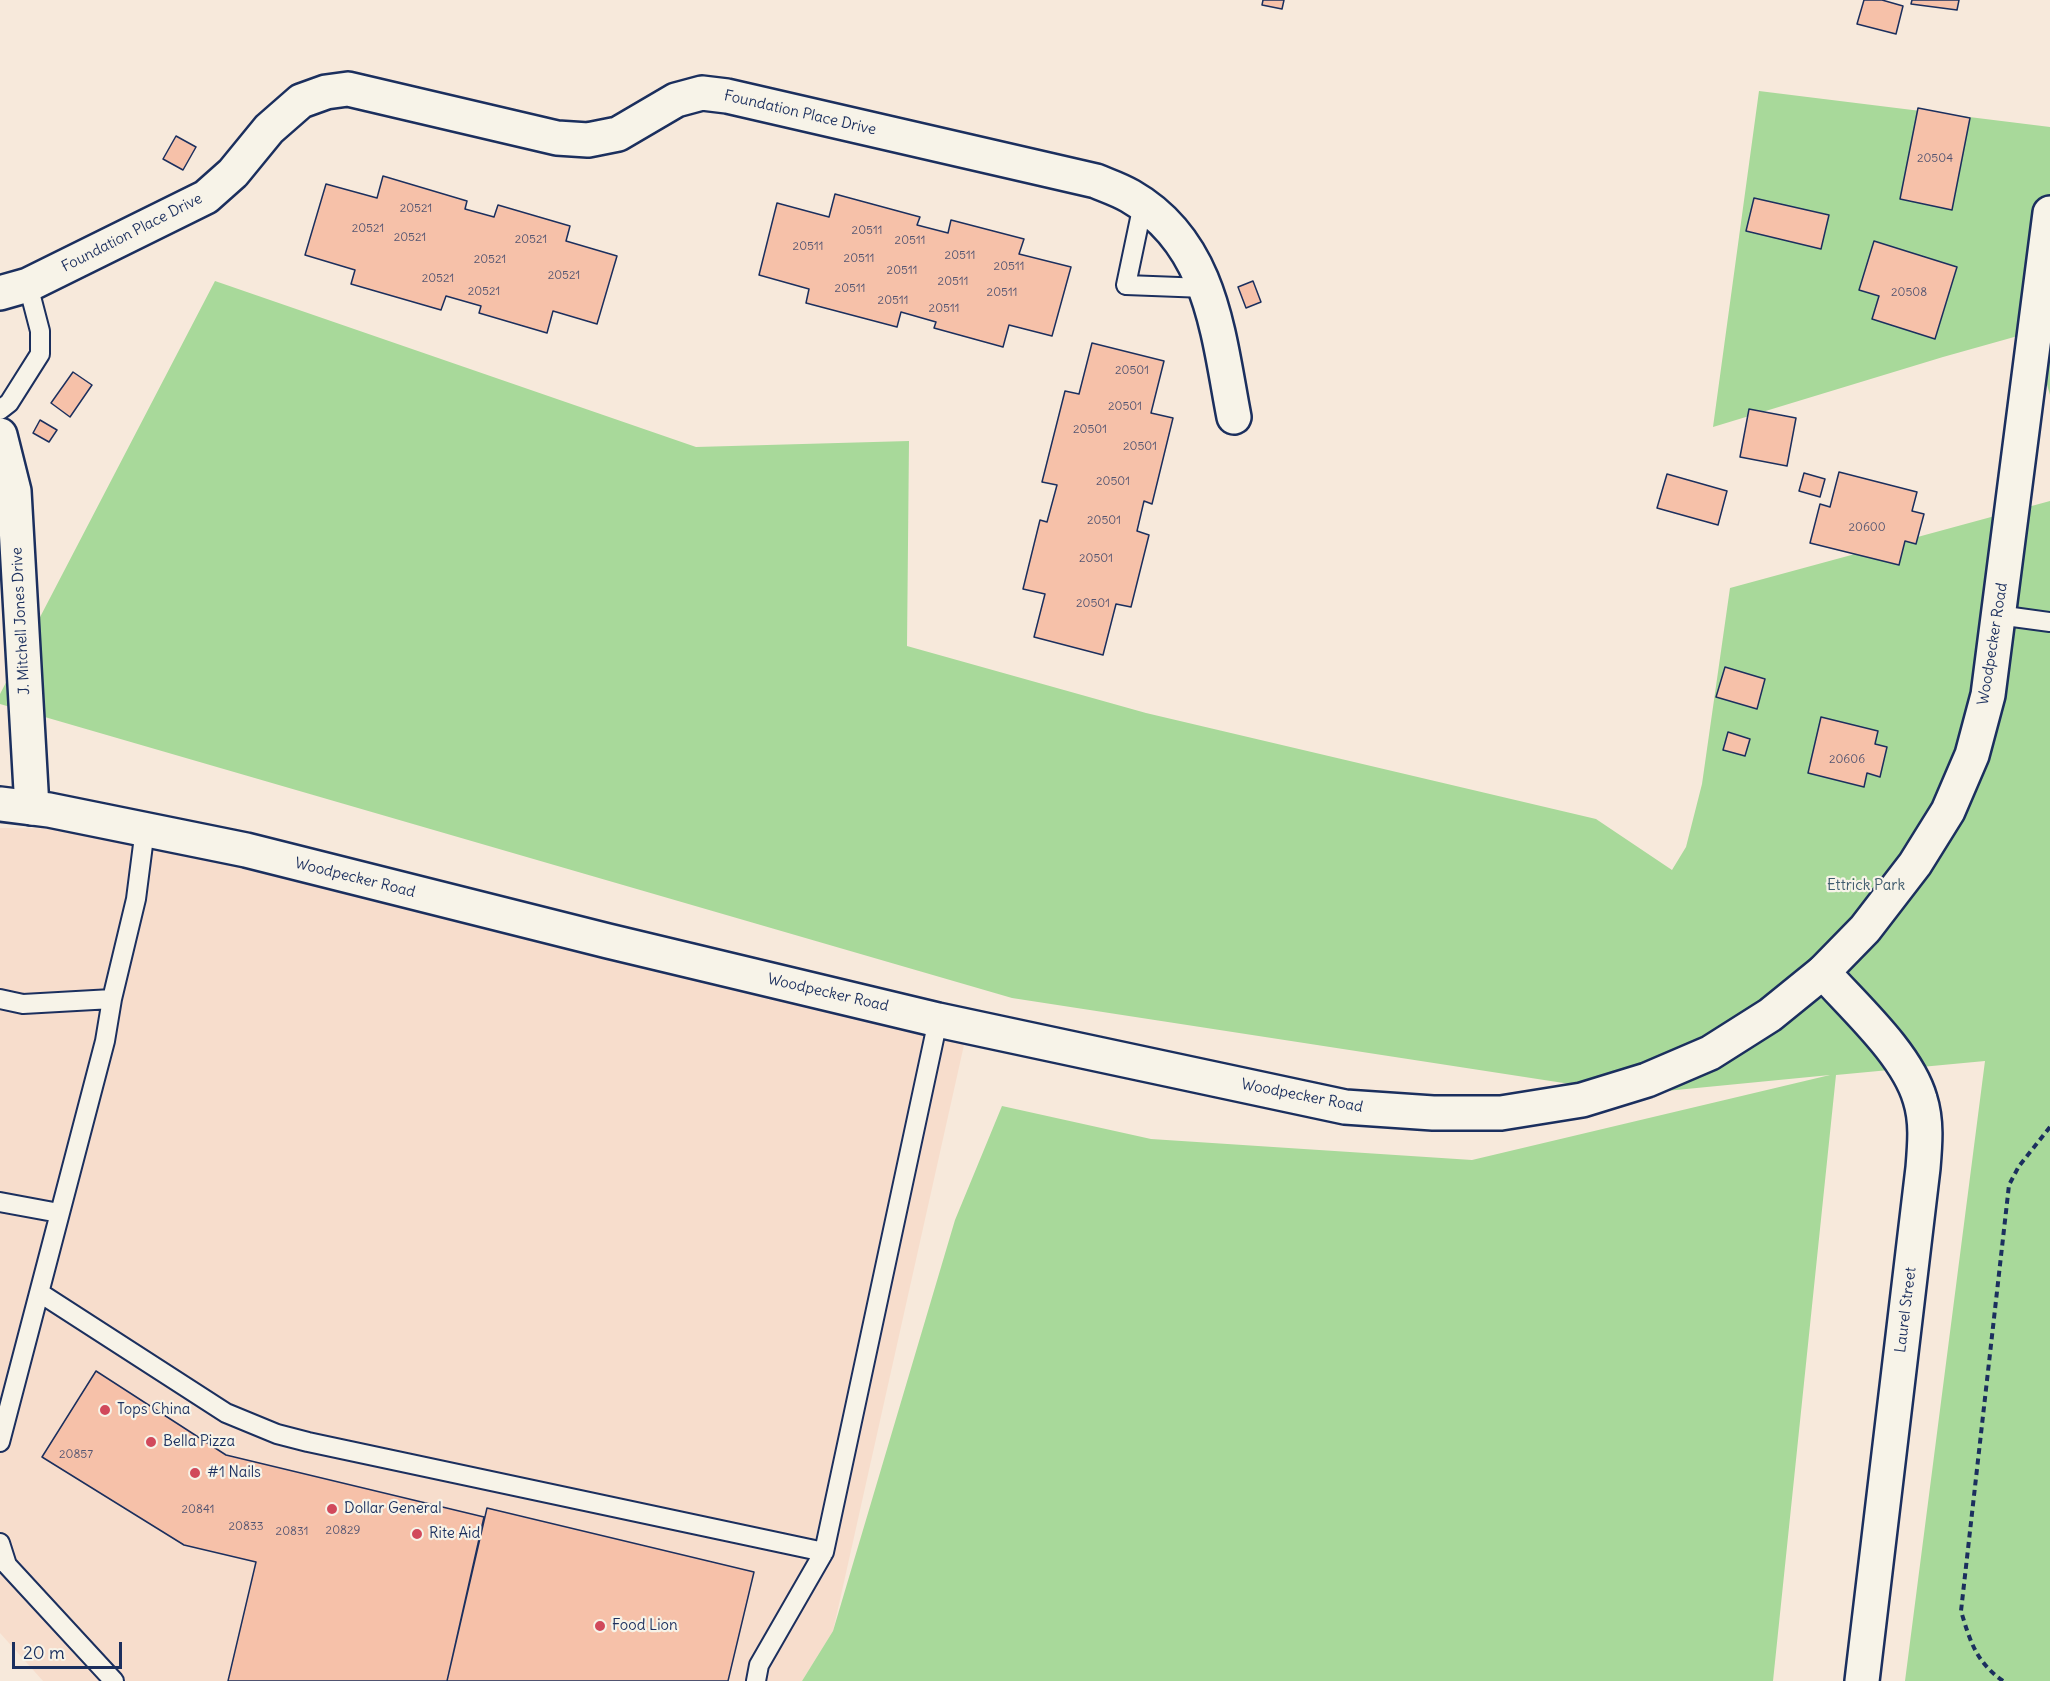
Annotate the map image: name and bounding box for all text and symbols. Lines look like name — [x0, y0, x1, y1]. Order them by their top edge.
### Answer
street label: Foundation Place Drive — [722, 87, 878, 139]
house number: 20504 — [1917, 152, 1953, 166]
street label: Foundation Place Drive — [59, 190, 205, 276]
house number: 20521 — [400, 202, 432, 216]
house number: 20521 — [352, 222, 384, 236]
house number: 20511 — [852, 224, 882, 238]
house number: 20521 — [394, 231, 426, 245]
house number: 20521 — [515, 233, 547, 247]
house number: 20511 — [895, 234, 925, 248]
house number: 20511 — [793, 240, 823, 254]
house number: 20511 — [945, 249, 975, 263]
house number: 20511 — [844, 252, 874, 266]
house number: 20521 — [474, 253, 506, 267]
house number: 20511 — [994, 260, 1024, 274]
house number: 20511 — [887, 264, 917, 278]
house number: 20521 — [548, 269, 580, 283]
house number: 20521 — [422, 272, 454, 286]
house number: 20511 — [938, 275, 968, 289]
house number: 20511 — [835, 282, 865, 296]
house number: 20521 — [468, 285, 500, 299]
house number: 20511 — [987, 286, 1017, 300]
house number: 20508 — [1891, 286, 1927, 300]
house number: 20511 — [878, 294, 908, 308]
house number: 20511 — [929, 302, 959, 316]
house number: 20501 — [1115, 364, 1149, 378]
house number: 20501 — [1108, 400, 1142, 414]
house number: 20501 — [1073, 423, 1107, 437]
house number: 20501 — [1123, 440, 1157, 454]
house number: 20501 — [1096, 475, 1130, 489]
house number: 20501 — [1087, 514, 1121, 528]
house number: 20600 — [1848, 521, 1886, 535]
street label: J. Mitchell Jones Drive — [8, 547, 34, 695]
house number: 20501 — [1079, 552, 1113, 566]
street label: Woodpecker Road — [1974, 582, 2012, 706]
house number: 20501 — [1076, 597, 1110, 611]
house number: 20606 — [1829, 753, 1865, 767]
street label: Woodpecker Road — [293, 854, 417, 902]
park label: Ettrick Park — [1827, 877, 1905, 895]
street label: Woodpecker Road — [766, 970, 890, 1016]
street label: Woodpecker Road — [1240, 1075, 1364, 1117]
street label: Laurel Street — [1892, 1266, 1920, 1354]
place label: Tops China — [117, 1401, 190, 1419]
marker: Tops China — [98, 1403, 112, 1417]
place label: Bella Pizza — [163, 1433, 235, 1451]
marker: Bella Pizza — [144, 1435, 158, 1449]
house number: 20857 — [59, 1448, 93, 1462]
place label: #1 Nails — [207, 1464, 261, 1482]
marker: #1 Nails — [188, 1466, 202, 1480]
place label: Dollar General — [344, 1500, 442, 1518]
marker: Dollar General — [325, 1502, 339, 1516]
house number: 20841 — [182, 1503, 214, 1517]
house number: 20833 — [228, 1520, 264, 1534]
house number: 20829 — [326, 1524, 360, 1538]
house number: 20831 — [276, 1525, 308, 1539]
place label: Rite Aid — [429, 1525, 480, 1543]
marker: Rite Aid — [410, 1527, 424, 1541]
place label: Food Lion — [612, 1617, 678, 1635]
marker: Food Lion — [593, 1619, 607, 1633]
scale bar — [15, 1630, 124, 1668]
text: 20 m — [23, 1641, 65, 1664]

